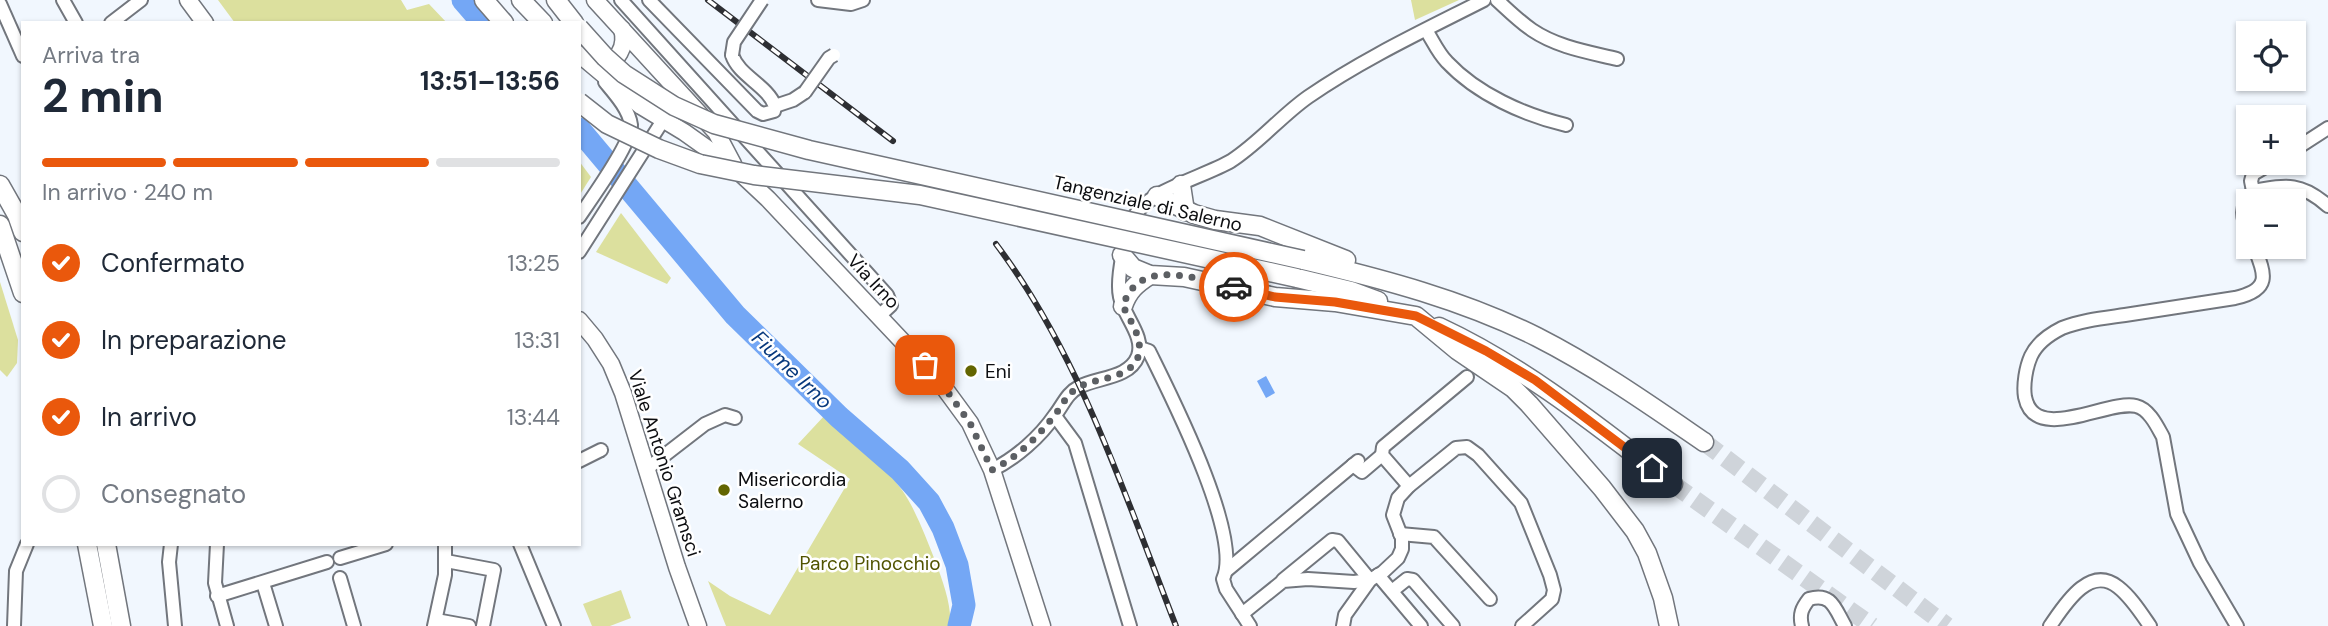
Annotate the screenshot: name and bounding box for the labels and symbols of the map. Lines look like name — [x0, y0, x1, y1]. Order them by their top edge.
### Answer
street label: Tangenziale di Salerno — [1051, 170, 1245, 237]
street label: Via Irno — [842, 249, 905, 314]
courier — [1199, 252, 1269, 322]
water label: Fiume Irno — [746, 325, 838, 415]
pin — [895, 335, 955, 395]
place label: Eni — [985, 359, 1011, 384]
marker: Eni — [963, 363, 979, 379]
street label: Viale Antonio Gramsci — [622, 367, 707, 560]
pin — [1622, 438, 1682, 498]
place label: Misericordia Salerno — [738, 467, 846, 514]
marker: Misericordia Salerno — [716, 482, 732, 498]
park label: Parco Pinocchio — [799, 551, 941, 576]

